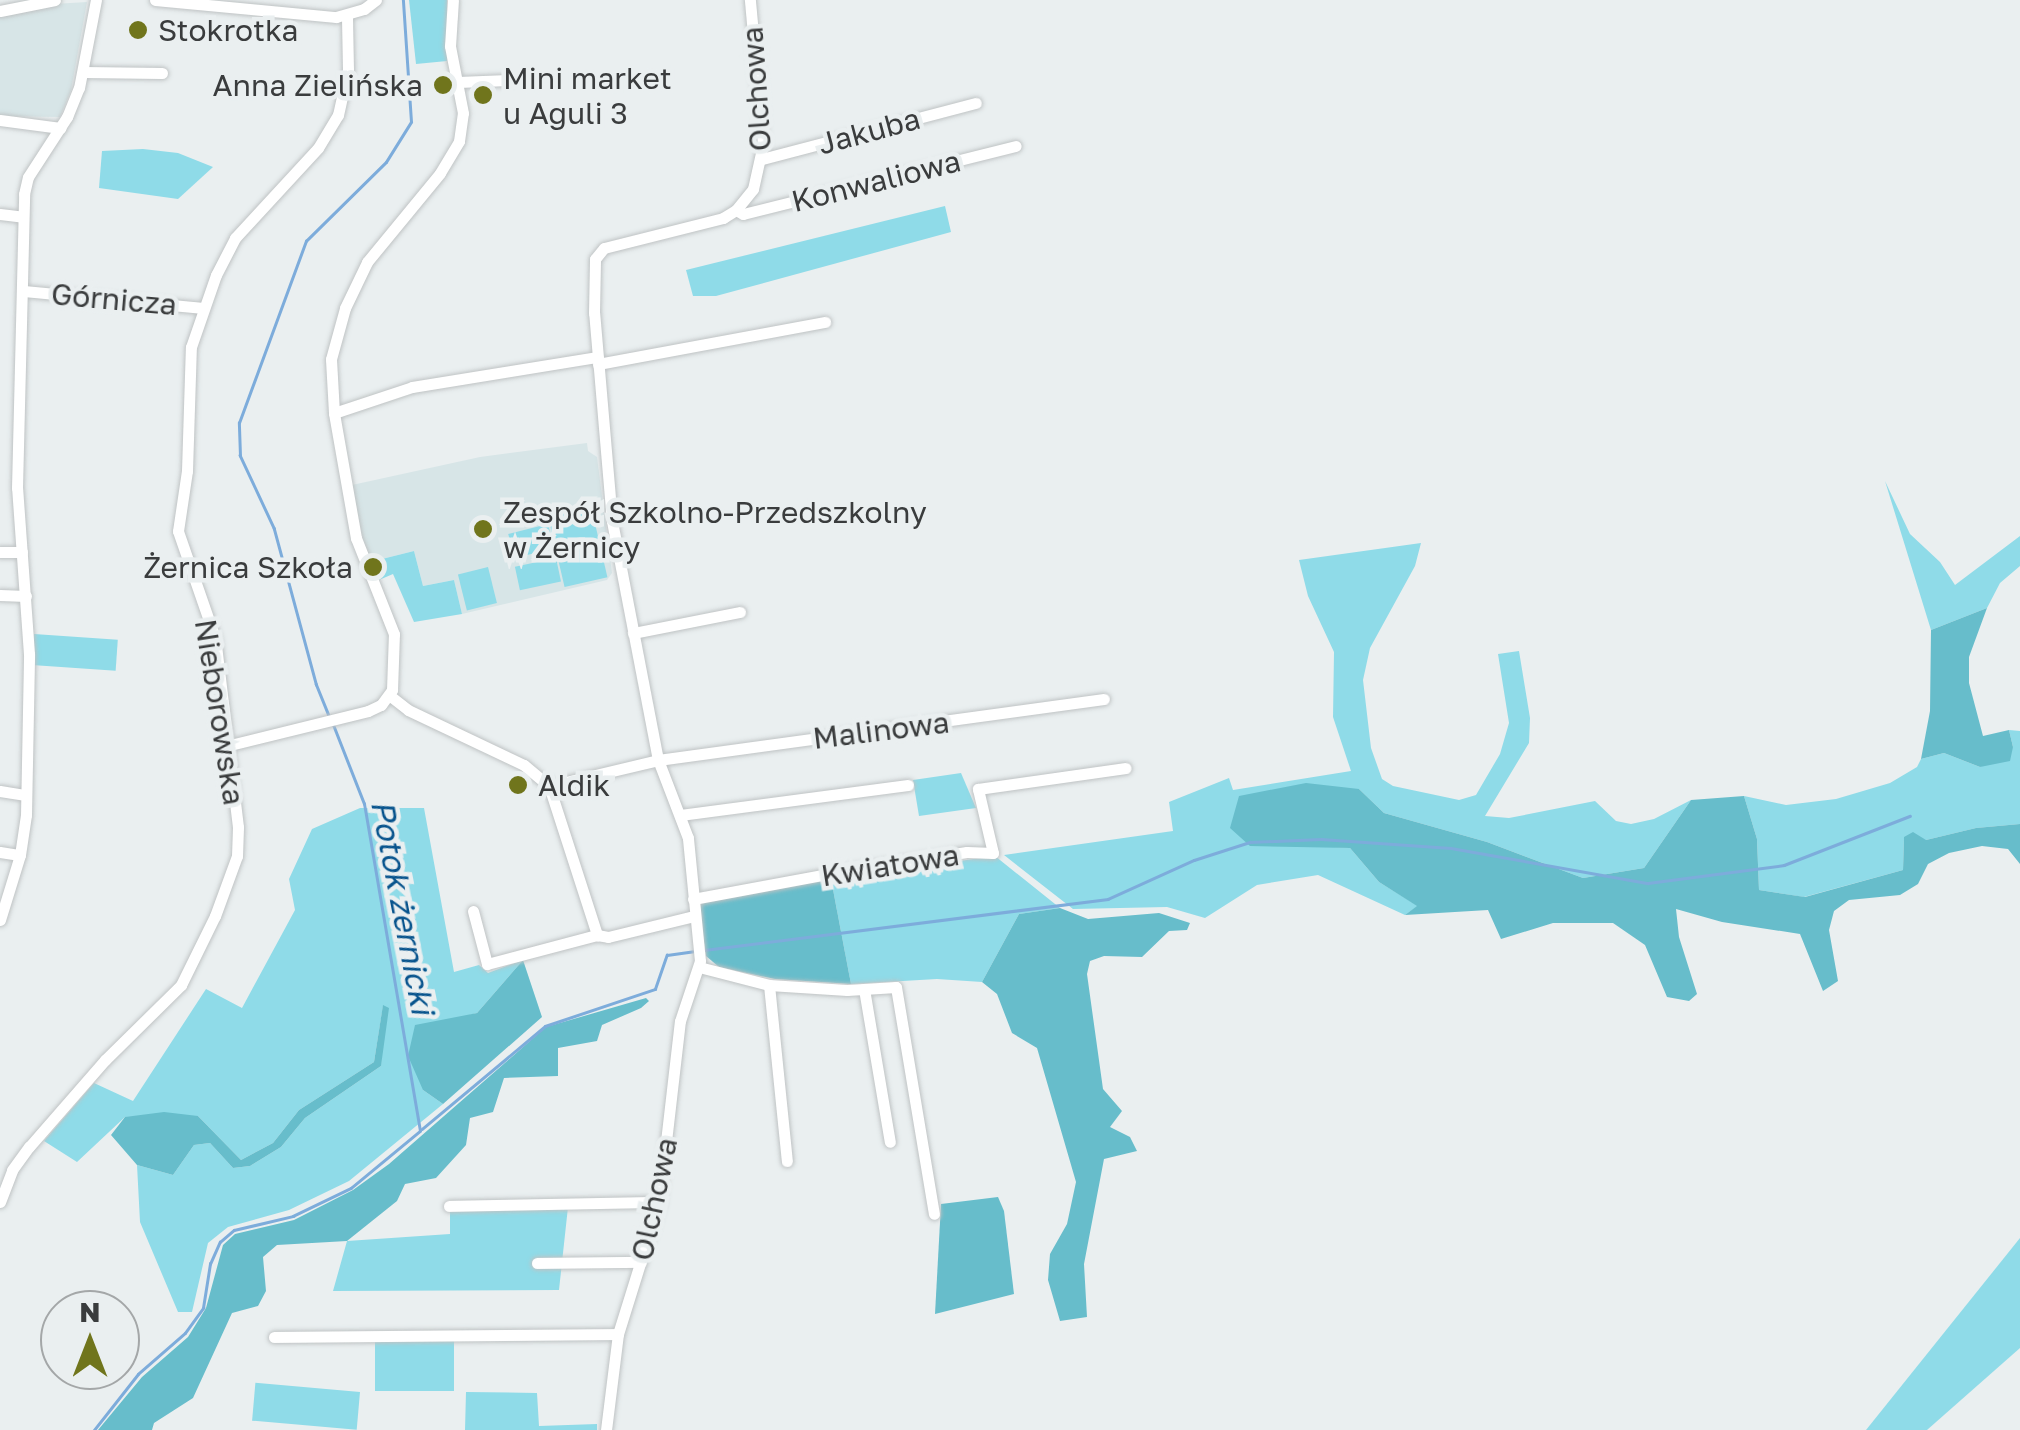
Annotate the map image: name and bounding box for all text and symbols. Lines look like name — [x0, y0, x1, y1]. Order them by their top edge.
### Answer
place label: Stokrotka — [158, 12, 299, 48]
marker: Stokrotka — [127, 19, 149, 41]
street label: Olchowa — [734, 26, 778, 152]
place label: Mini market u Aguli 3 — [503, 60, 672, 130]
place label: Anna Zielińska — [213, 67, 423, 103]
marker: Anna Zielińska — [432, 74, 454, 96]
marker: Mini market u Aguli 3 — [472, 84, 494, 106]
street label: Jakuba — [814, 100, 924, 162]
street label: Konwaliowa — [788, 143, 964, 219]
street label: Górnicza — [50, 276, 178, 322]
place label: Zespół Szkolno-Przedszkolny w Żernicy — [503, 494, 927, 564]
marker: Zespół Szkolno-Przedszkolny w Żernicy — [472, 518, 494, 540]
place label: Żernica Szkoła — [143, 549, 353, 585]
marker: Żernica Szkoła — [362, 556, 384, 578]
street label: Nieborowska — [188, 617, 252, 807]
street label: Malinowa — [811, 704, 951, 756]
place label: Aldik — [538, 767, 610, 803]
marker: Aldik — [507, 774, 529, 796]
water label: Potok żernicki — [363, 797, 443, 1017]
street label: Kwiatowa — [818, 836, 962, 894]
street label: Olchowa — [623, 1134, 685, 1264]
north arrow — [40, 1290, 140, 1390]
text: N — [79, 1295, 101, 1328]

